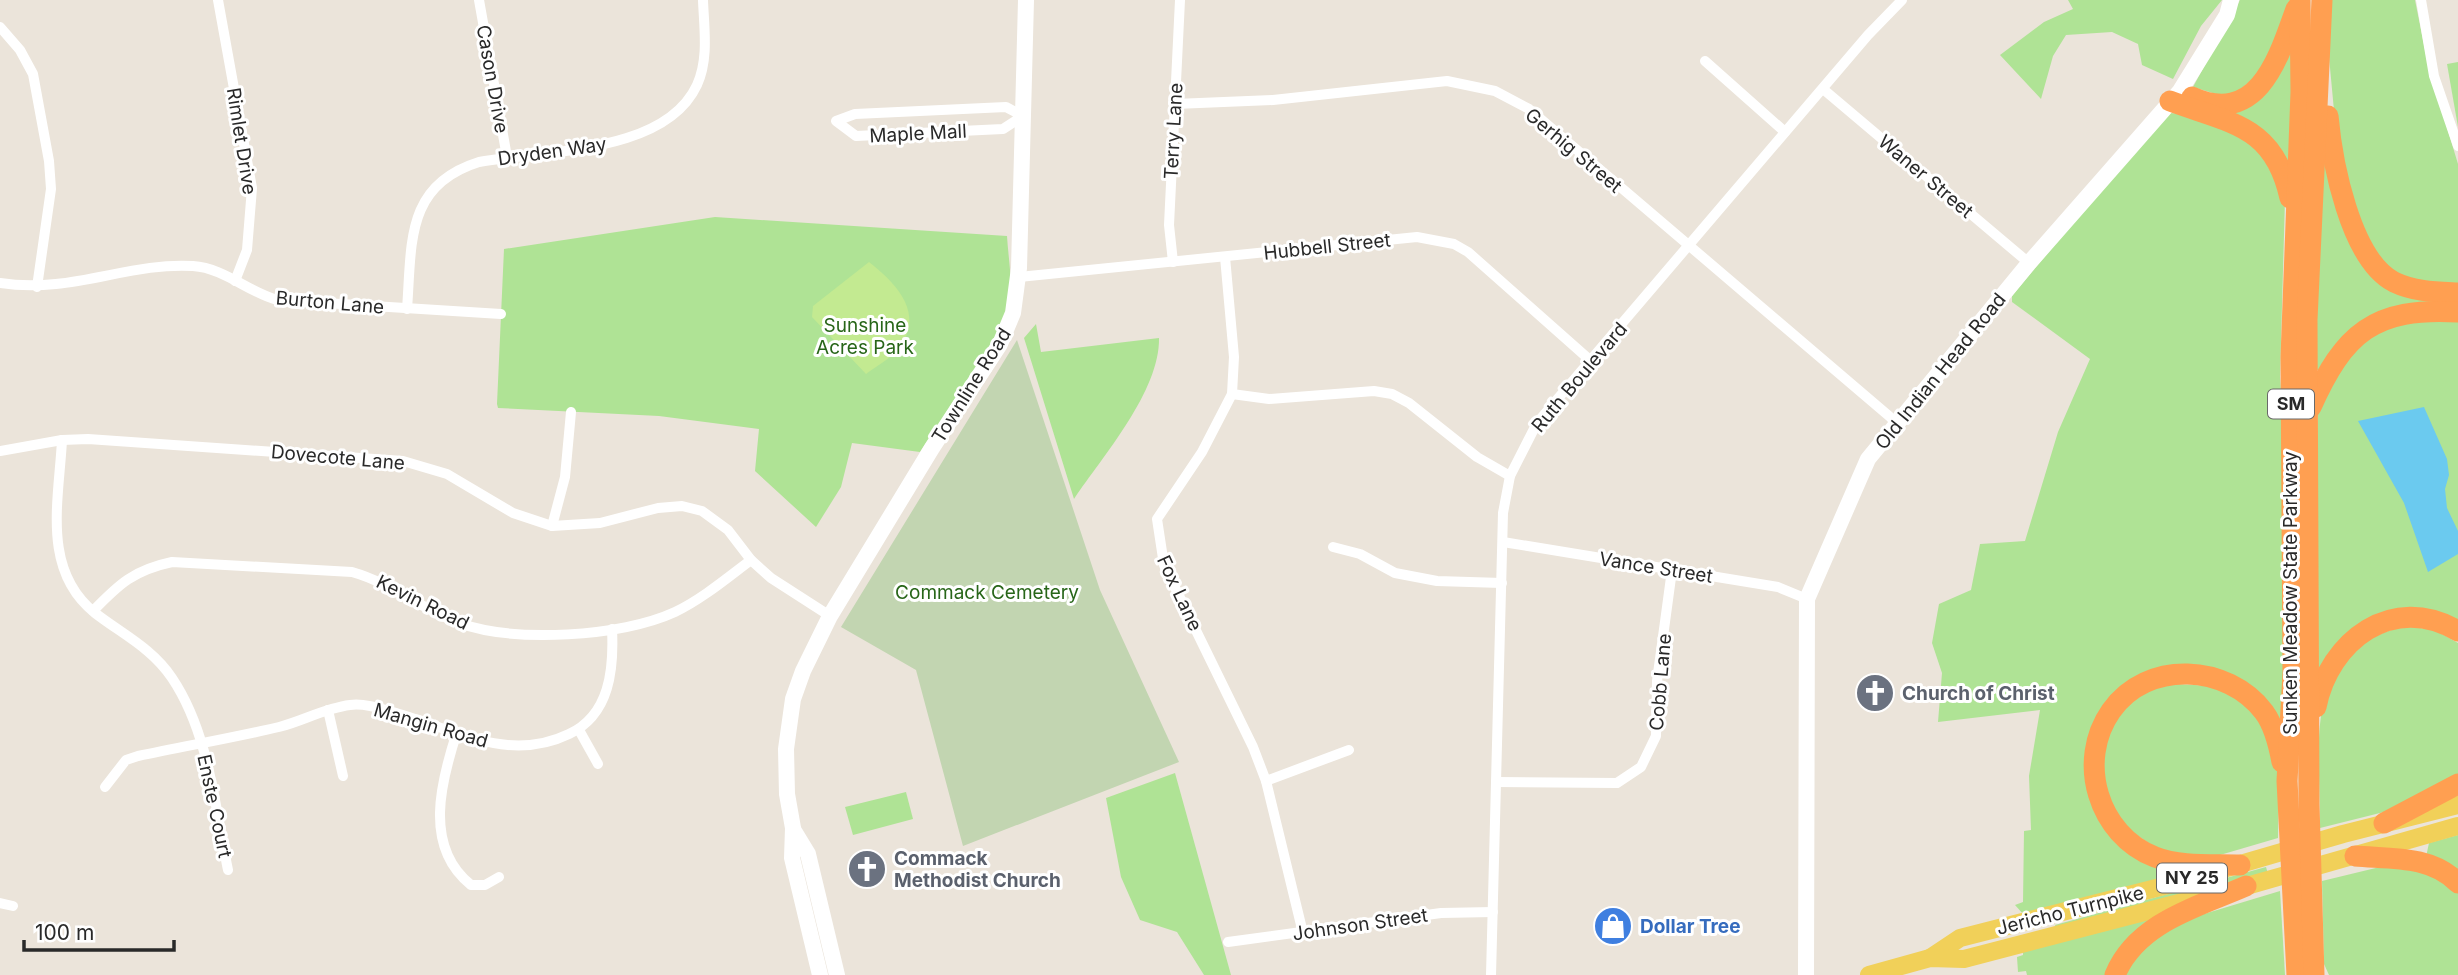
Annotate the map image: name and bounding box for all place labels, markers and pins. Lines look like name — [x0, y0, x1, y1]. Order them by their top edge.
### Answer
church icon: Church of Christ — [1854, 672, 1896, 714]
place label: Church of Christ — [1902, 682, 2055, 705]
place label: Commack Methodist Church — [894, 847, 1061, 892]
church icon: Commack Methodist Church — [846, 848, 888, 890]
shop icon: Dollar Tree — [1592, 905, 1634, 947]
place label: Dollar Tree — [1640, 915, 1740, 938]

